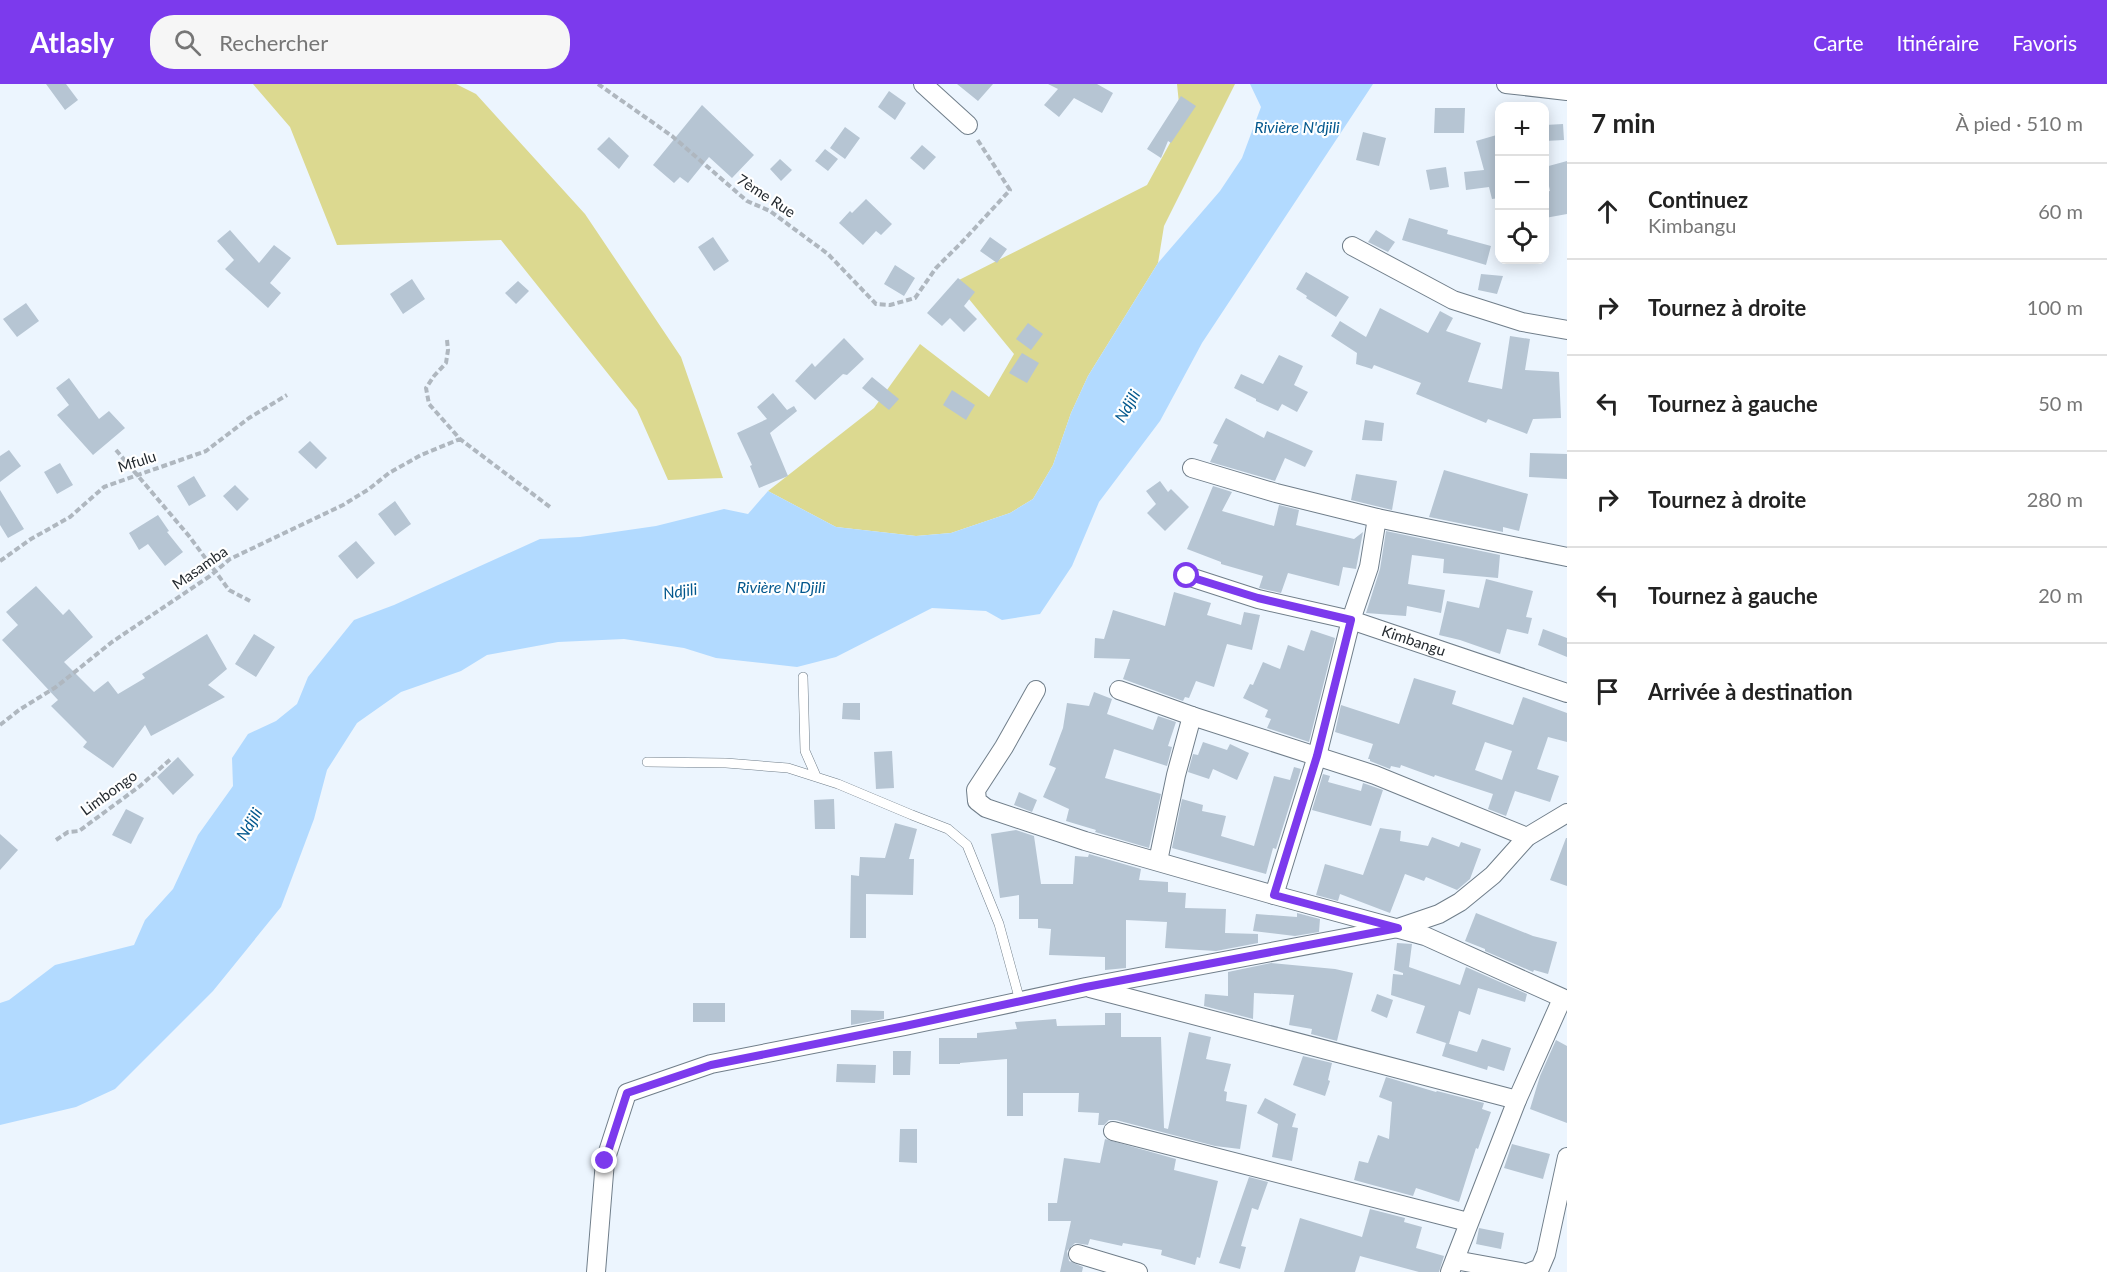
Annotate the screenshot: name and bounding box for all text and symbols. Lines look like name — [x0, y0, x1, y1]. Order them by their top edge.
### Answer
search box — [150, 15, 570, 69]
text: Atlasly — [30, 25, 114, 59]
icon: search — [171, 26, 204, 59]
text: Rechercher — [219, 29, 328, 56]
text: Carte — [1813, 30, 1864, 55]
text: Itinéraire — [1897, 30, 1979, 55]
text: Favoris — [2012, 30, 2077, 55]
map controls — [1495, 102, 1549, 264]
button: + — [1495, 102, 1549, 156]
text: 7 min — [1591, 107, 1655, 139]
text: À pied · 510 m — [1955, 111, 2083, 135]
water label: Rivière N'djili — [1254, 117, 1340, 136]
button: − — [1495, 156, 1549, 210]
street label: 7ème Rue — [734, 170, 799, 221]
text: Continuez — [1648, 186, 1748, 213]
icon: ahead — [1591, 195, 1624, 228]
text: 60 m — [2038, 199, 2083, 223]
button: locate — [1495, 210, 1549, 264]
text: Kimbangu — [1648, 213, 1736, 237]
icon: right — [1591, 291, 1624, 324]
text: Tournez à droite — [1648, 294, 1806, 321]
text: 100 m — [2027, 295, 2083, 319]
water label: Ndjili — [1110, 386, 1144, 425]
icon: left — [1591, 387, 1624, 420]
text: Tournez à gauche — [1648, 390, 1818, 417]
text: 50 m — [2038, 391, 2083, 415]
street label: Mfulu — [115, 446, 158, 476]
icon: right — [1591, 483, 1624, 516]
text: Tournez à droite — [1648, 486, 1806, 513]
text: 280 m — [2027, 487, 2083, 511]
street label: Masamba — [168, 542, 231, 593]
route start — [1173, 562, 1199, 588]
water label: Rivière N'Djili — [737, 577, 826, 596]
water label: Ndjili — [662, 579, 699, 602]
icon: left — [1591, 579, 1624, 612]
text: Tournez à gauche — [1648, 582, 1818, 609]
text: 20 m — [2038, 583, 2083, 607]
street label: Kimbangu — [1380, 621, 1448, 659]
icon: arrive — [1591, 675, 1624, 708]
text: Arrivée à destination — [1648, 678, 1853, 705]
street label: Limbongo — [77, 766, 140, 819]
water label: Ndjili — [232, 804, 266, 843]
route end — [591, 1147, 617, 1173]

